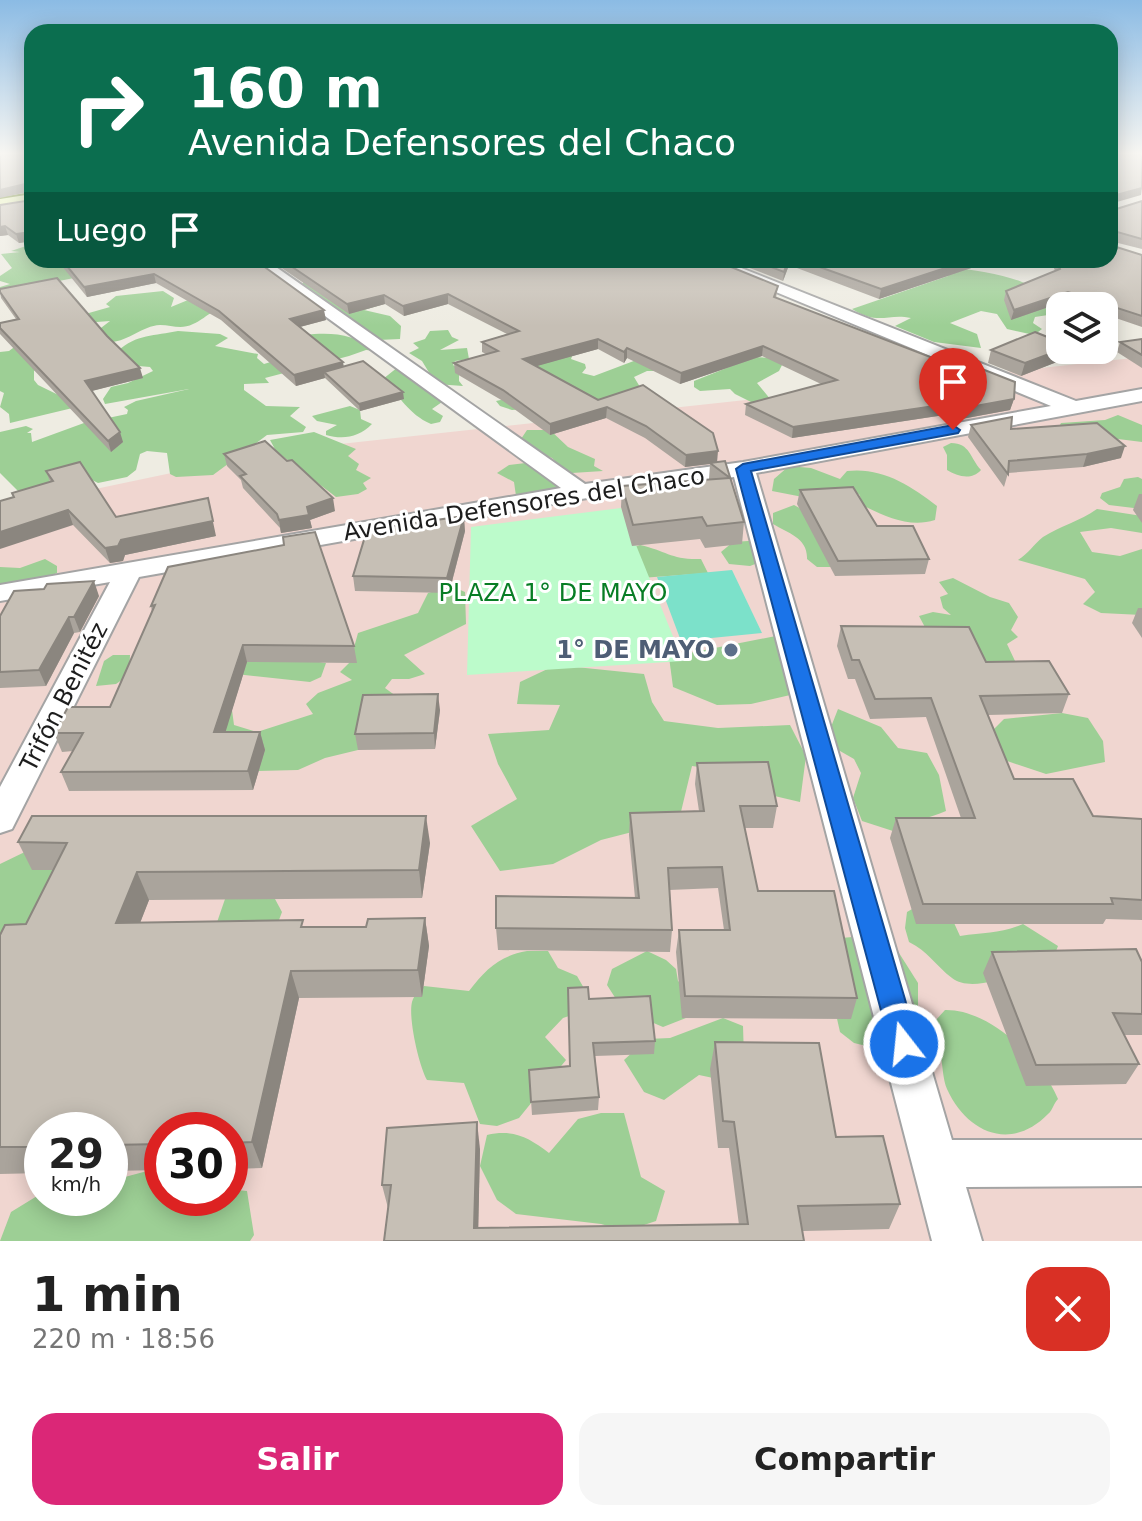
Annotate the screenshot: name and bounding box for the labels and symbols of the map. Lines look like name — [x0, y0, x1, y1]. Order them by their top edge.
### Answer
pin — [919, 348, 987, 430]
street label: Avenida Defensores del Chaco — [341, 462, 707, 546]
park label: PLAZA 1° DE MAYO — [439, 579, 667, 607]
street label: Trifón Benitéz — [14, 618, 114, 777]
place label: 1° DE MAYO — [556, 636, 715, 664]
marker: 1° DE MAYO — [722, 641, 740, 659]
position arrow — [862, 1002, 946, 1086]
speed limit sign: 30 — [144, 1112, 248, 1216]

